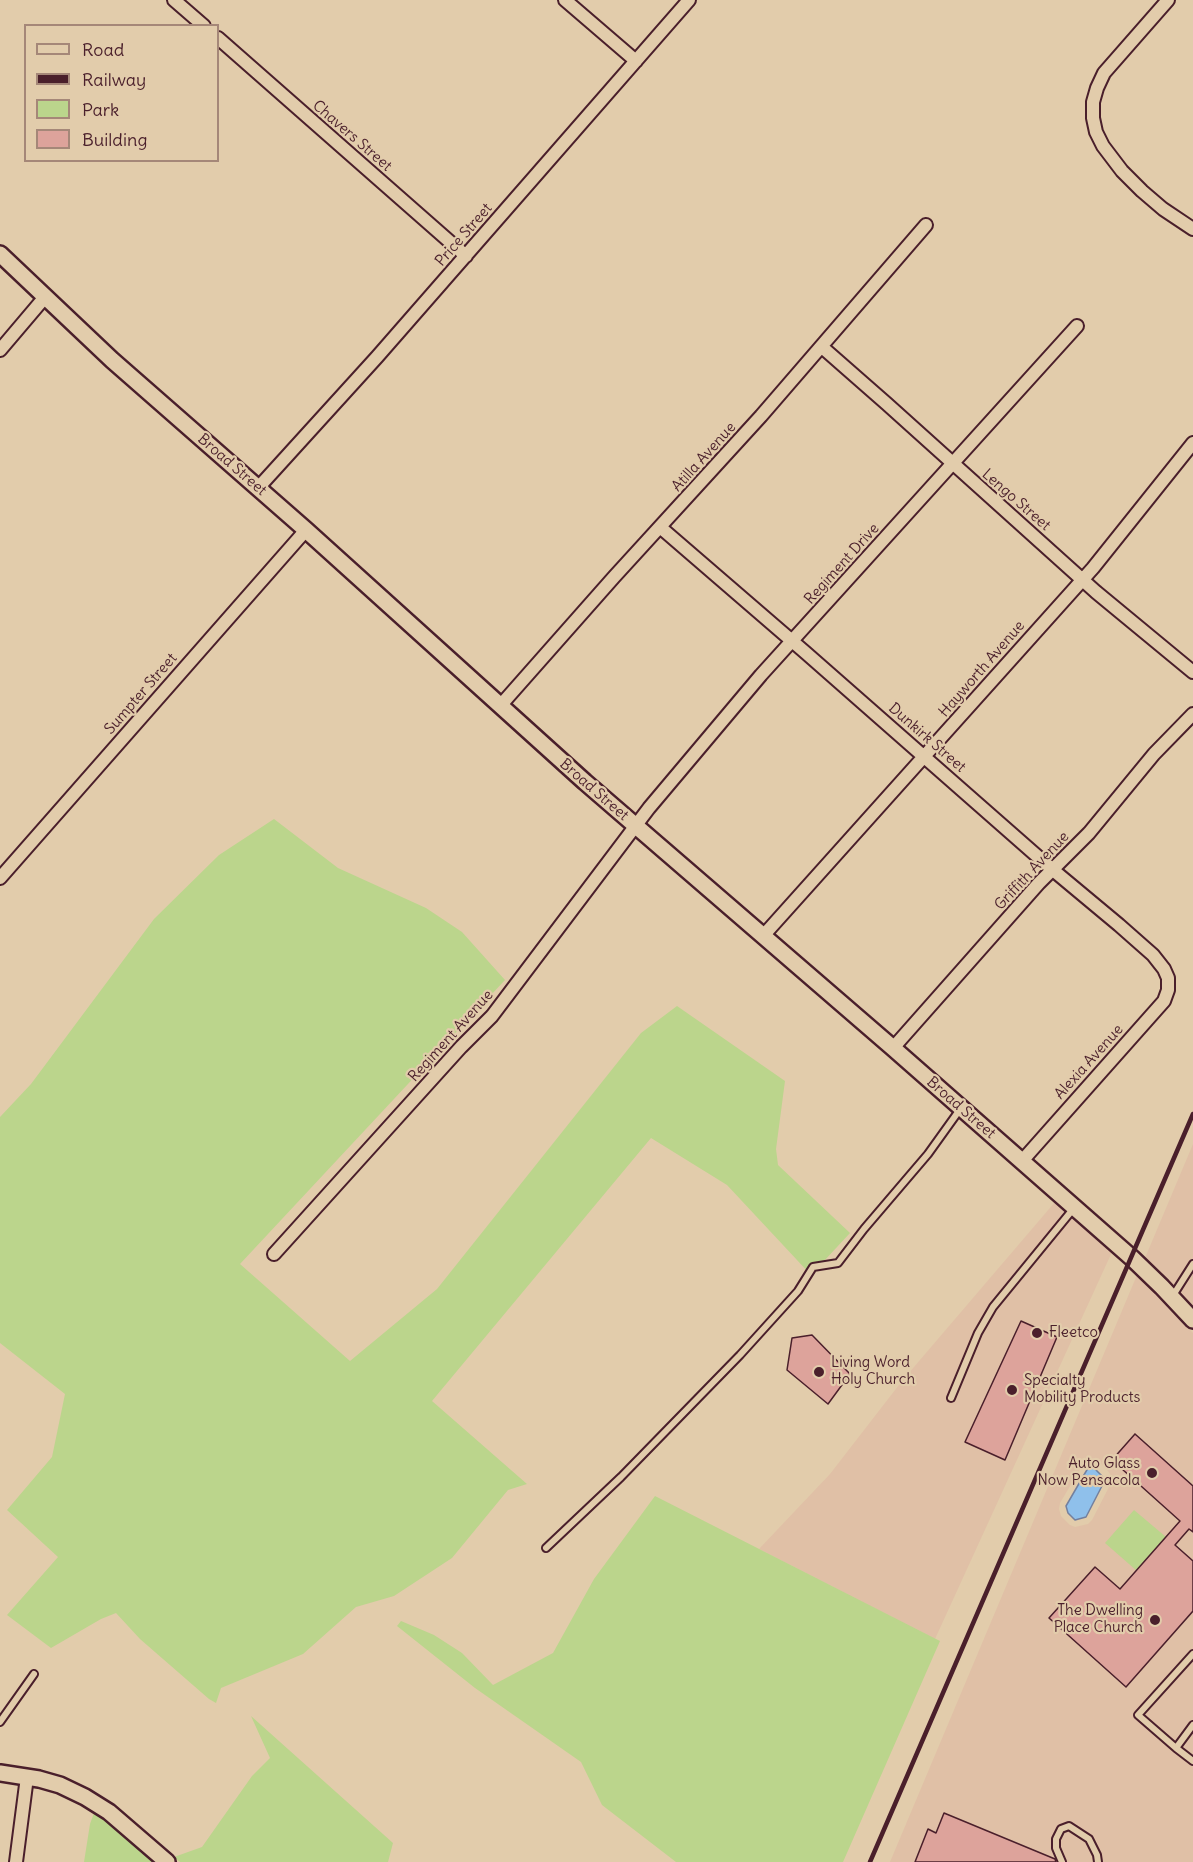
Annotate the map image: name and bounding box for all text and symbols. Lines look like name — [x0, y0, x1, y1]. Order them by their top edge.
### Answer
legend — [24, 24, 219, 162]
text: Road — [82, 38, 124, 61]
text: Railway — [82, 68, 146, 91]
street label: Chavers Street — [309, 97, 395, 175]
text: Park — [82, 98, 119, 121]
text: Building — [82, 128, 147, 151]
street label: Price Street — [432, 200, 496, 270]
street label: Atilla Avenue — [668, 419, 740, 495]
street label: Broad Street — [194, 430, 270, 500]
street label: Lengo Street — [978, 465, 1054, 535]
street label: Regiment Drive — [801, 520, 883, 608]
street label: Hayworth Avenue — [935, 617, 1029, 721]
street label: Sumpter Street — [101, 650, 181, 738]
street label: Dunkirk Street — [885, 700, 969, 776]
street label: Broad Street — [556, 755, 632, 825]
street label: Griffith Avenue — [991, 828, 1073, 914]
street label: Regiment Avenue — [405, 986, 497, 1086]
street label: Alexia Avenue — [1051, 1021, 1127, 1103]
street label: Broad Street — [923, 1073, 999, 1143]
place label: Fleetco — [1049, 1324, 1098, 1342]
marker: Fleetco — [1030, 1326, 1044, 1340]
place label: Living Word Holy Church — [831, 1354, 915, 1389]
marker: Living Word Holy Church — [812, 1365, 826, 1379]
place label: Specialty Mobility Products — [1024, 1372, 1140, 1407]
marker: Specialty Mobility Products — [1005, 1383, 1019, 1397]
place label: Auto Glass Now Pensacola — [1038, 1455, 1140, 1490]
marker: Auto Glass Now Pensacola — [1145, 1466, 1159, 1480]
place label: The Dwelling Place Church — [1054, 1602, 1143, 1637]
marker: The Dwelling Place Church — [1148, 1613, 1162, 1627]

